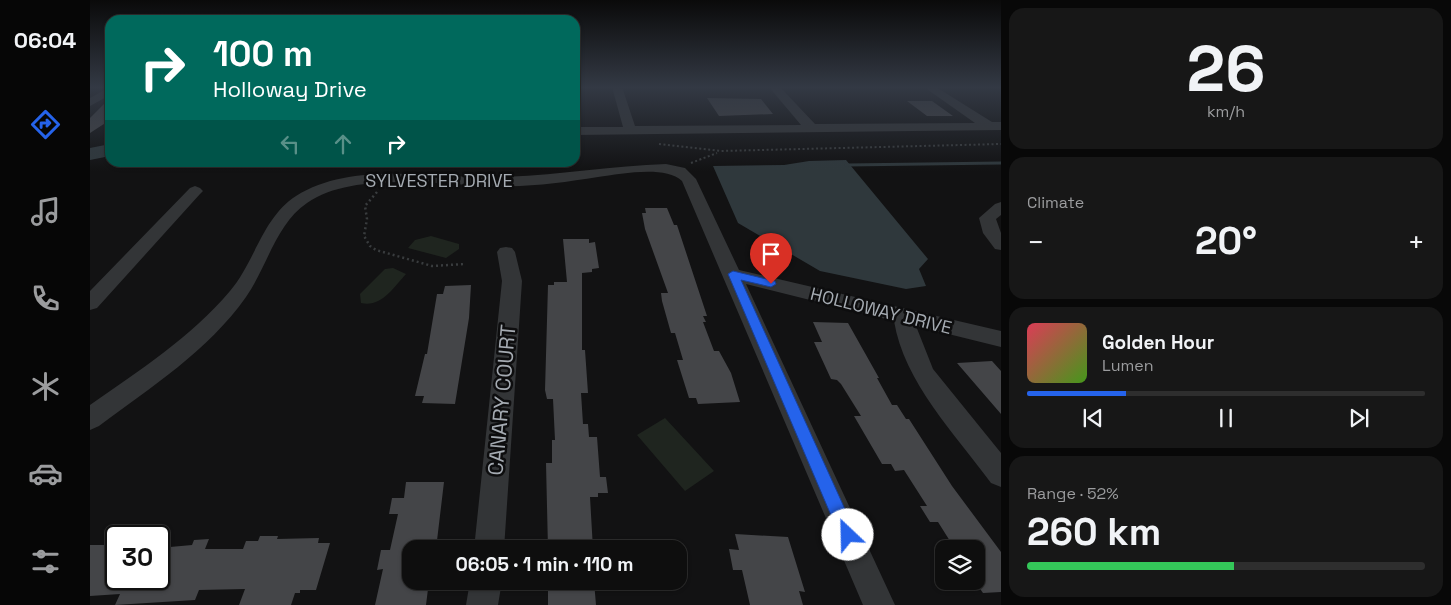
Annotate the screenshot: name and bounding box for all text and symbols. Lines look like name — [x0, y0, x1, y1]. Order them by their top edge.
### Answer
text: 06:04 — [14, 26, 76, 54]
text: 26 — [1187, 27, 1265, 110]
text: 100 m — [213, 32, 313, 76]
icon: right — [130, 35, 195, 100]
text: Holloway Drive — [213, 75, 367, 103]
text: km/h — [1207, 101, 1245, 122]
icon: directions — [28, 107, 63, 142]
icon: left — [276, 130, 304, 158]
icon: ahead — [329, 130, 357, 158]
icon: right — [382, 130, 410, 158]
street label: SYLVESTER DRIVE — [365, 169, 513, 192]
text: Climate — [1027, 192, 1084, 213]
icon: music — [28, 194, 63, 229]
text: 20° — [1195, 217, 1257, 265]
text: − — [1027, 224, 1044, 260]
text: + — [1408, 224, 1425, 260]
pin — [750, 233, 792, 284]
icon: arrive — [757, 240, 785, 268]
icon: phone — [28, 281, 63, 316]
street label: HOLLOWAY DRIVE — [808, 282, 954, 339]
street label: CANARY COURT — [481, 323, 522, 477]
text: Golden Hour — [1102, 330, 1214, 355]
text: Lumen — [1102, 355, 1154, 376]
icon: climate — [28, 369, 63, 404]
icon: previous — [1079, 404, 1107, 432]
icon: pause — [1212, 404, 1240, 432]
icon: next — [1345, 404, 1373, 432]
icon: car — [28, 456, 63, 491]
text: Range · 52% — [1027, 483, 1119, 504]
position arrow — [821, 508, 873, 560]
text: 260 km — [1027, 508, 1161, 556]
speed limit sign: 30 — [105, 525, 170, 590]
map controls — [935, 540, 985, 590]
button: layers — [935, 540, 985, 590]
icon: filters — [28, 544, 63, 579]
text: 06:05 · 1 min · 110 m — [456, 552, 633, 577]

